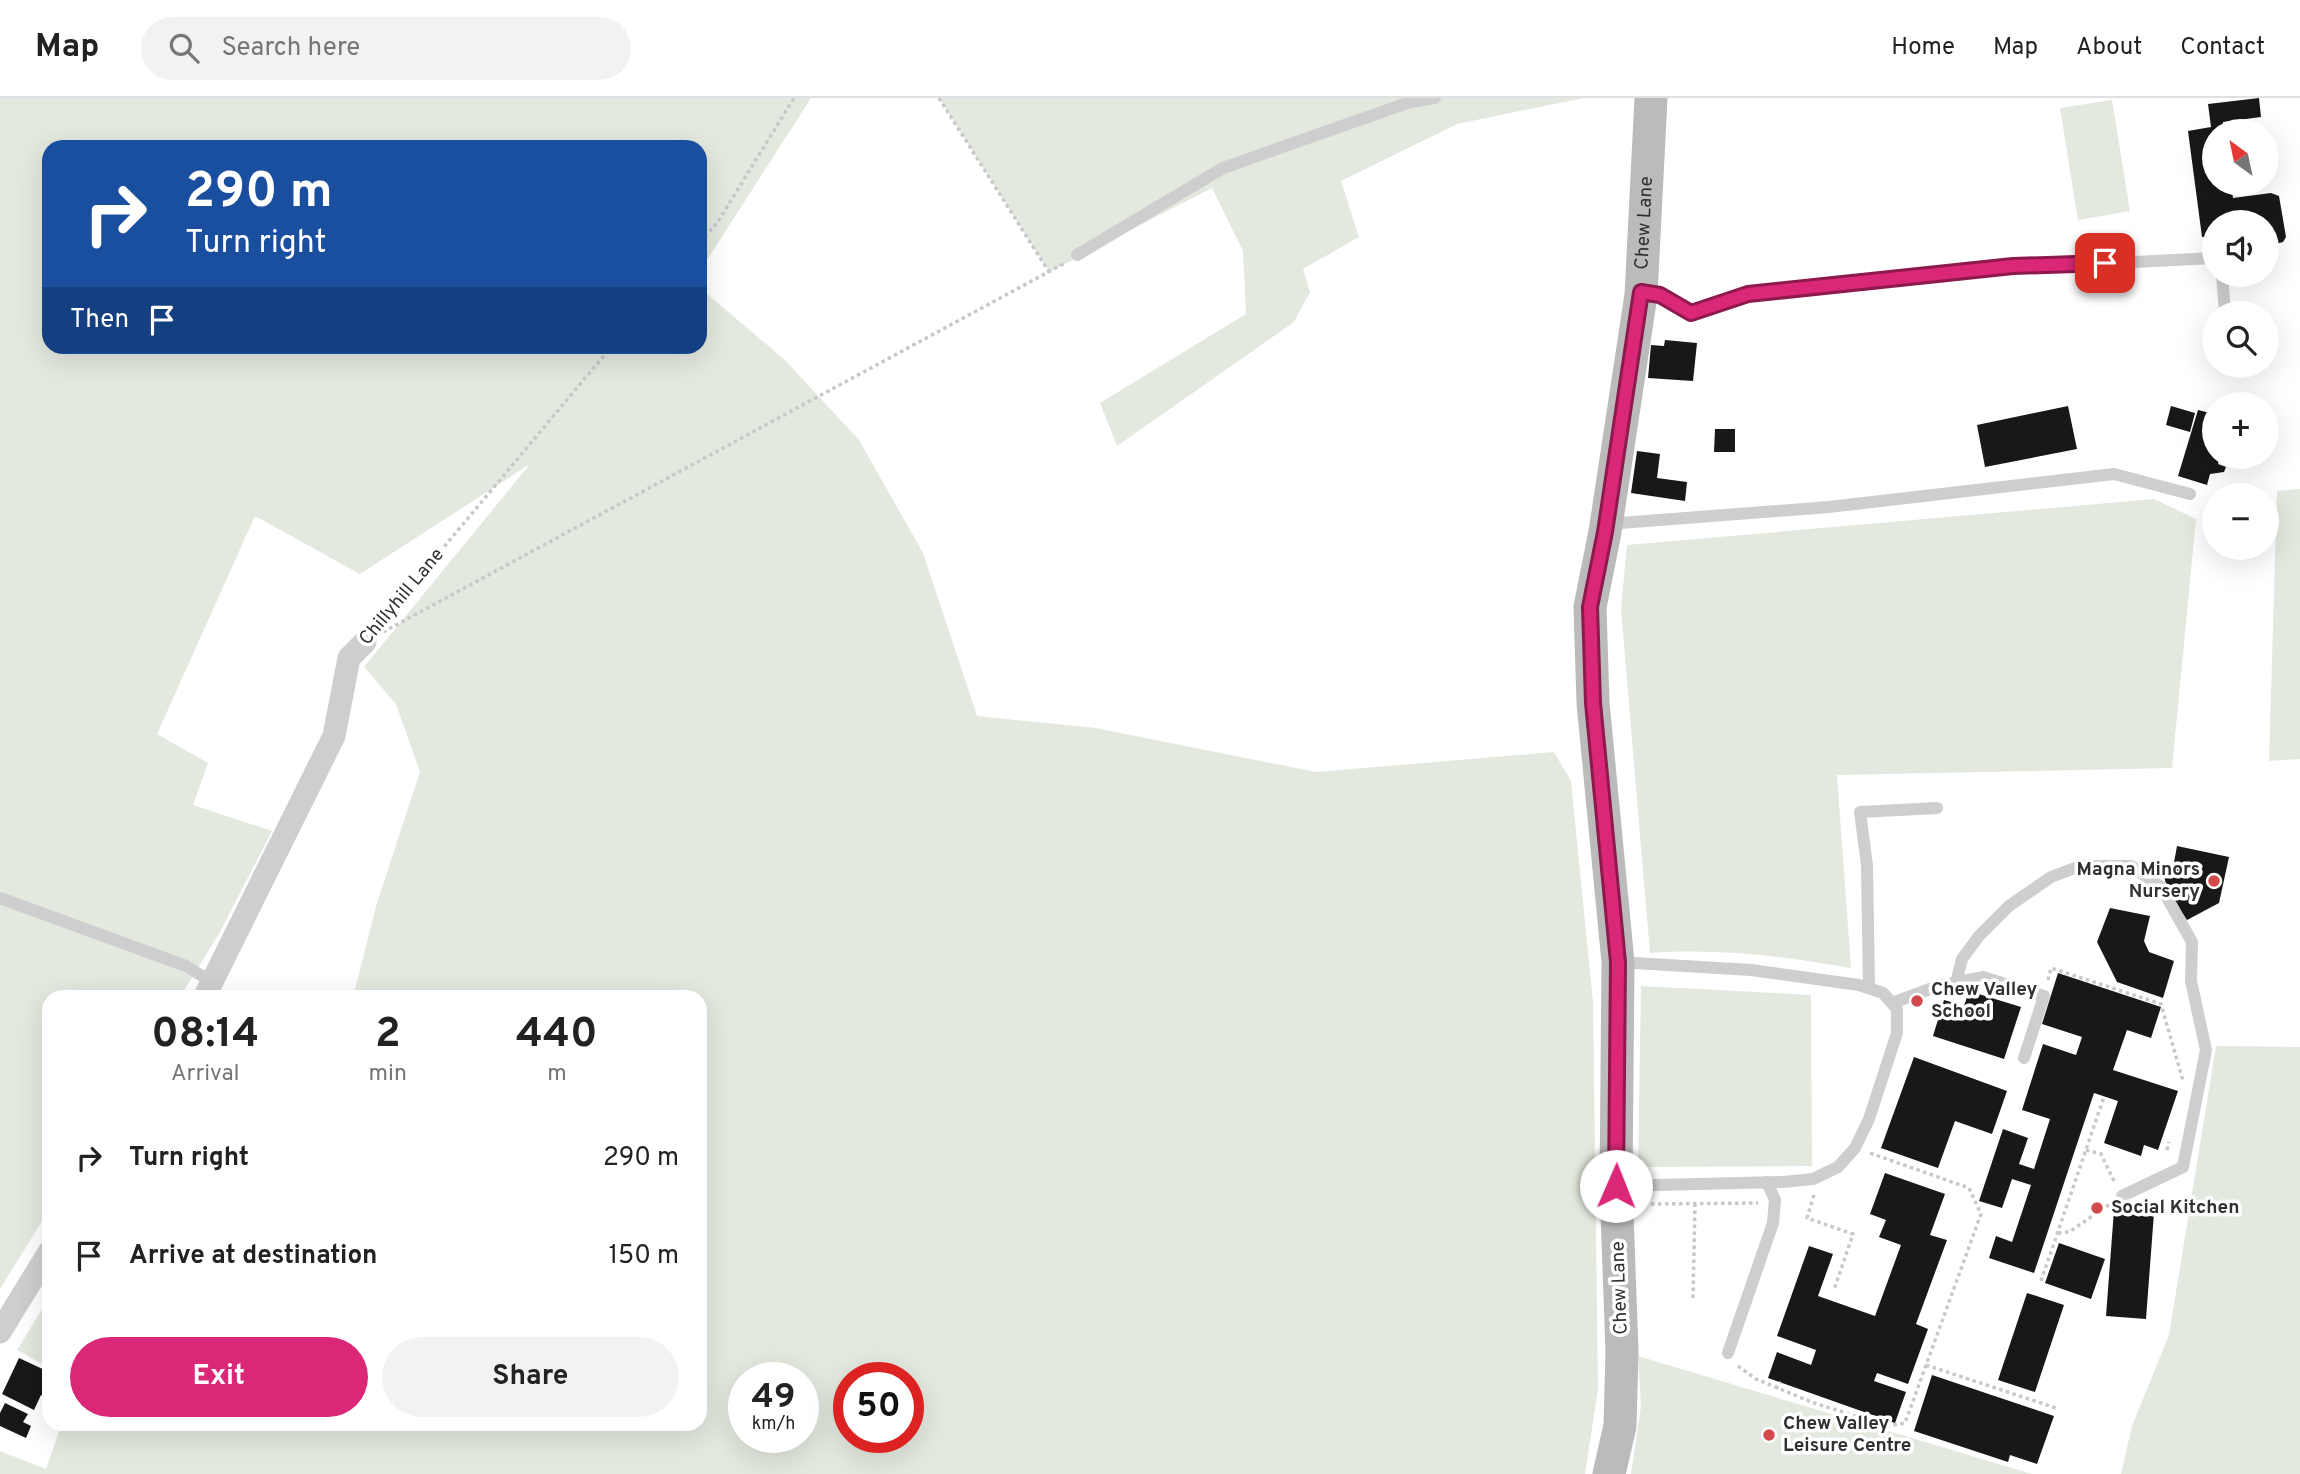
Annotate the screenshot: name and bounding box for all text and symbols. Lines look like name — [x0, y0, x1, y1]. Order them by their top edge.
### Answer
search box — [141, 17, 631, 80]
text: Map — [35, 27, 99, 69]
icon: search — [165, 29, 203, 67]
text: Search here — [221, 32, 360, 65]
text: Home — [1891, 33, 1955, 63]
text: Map — [1993, 33, 2038, 63]
text: About — [2076, 33, 2142, 63]
text: Contact — [2180, 33, 2265, 63]
north arrow — [2202, 119, 2278, 196]
map controls — [2202, 119, 2279, 560]
text: 290 m — [185, 163, 333, 225]
icon: right — [70, 168, 161, 259]
street label: Chew Lane — [1630, 176, 1659, 270]
button: sound — [2202, 210, 2279, 287]
text: Turn right — [185, 224, 327, 264]
pin — [2075, 233, 2135, 293]
icon: arrive — [2086, 244, 2124, 282]
icon: arrive — [143, 301, 181, 339]
button: search — [2202, 301, 2279, 378]
text: Then — [70, 304, 129, 337]
button: + — [2202, 392, 2279, 469]
button: − — [2202, 483, 2279, 560]
street label: Chillyhill Lane — [354, 543, 450, 651]
place label: Magna Minors Nursery — [2077, 858, 2200, 904]
marker: Magna Minors Nursery — [2206, 873, 2222, 889]
place label: Chew Valley School — [1931, 978, 2038, 1024]
marker: Chew Valley School — [1909, 993, 1925, 1009]
text: 08:14 — [151, 1009, 259, 1062]
text: 2 — [375, 1009, 401, 1062]
text: 440 — [516, 1009, 598, 1062]
text: Arrival — [171, 1060, 240, 1089]
text: min — [369, 1060, 407, 1089]
text: m — [547, 1060, 567, 1089]
icon: right — [70, 1139, 108, 1177]
text: Turn right — [129, 1142, 249, 1175]
text: 290 m — [603, 1142, 679, 1175]
position arrow — [1579, 1149, 1653, 1223]
place label: Social Kitchen — [2111, 1196, 2239, 1220]
marker: Social Kitchen — [2089, 1200, 2105, 1216]
icon: arrive — [70, 1237, 108, 1275]
text: Arrive at destination — [129, 1240, 377, 1273]
text: 150 m — [608, 1240, 679, 1273]
street label: Chew Lane — [1606, 1241, 1634, 1335]
button: Exit — [70, 1337, 368, 1417]
button: Share — [382, 1337, 679, 1417]
speed limit sign: 50 — [833, 1362, 924, 1453]
text: 49 — [751, 1376, 796, 1420]
place label: Chew Valley Leisure Centre — [1783, 1412, 1911, 1458]
text: km/h — [752, 1413, 795, 1436]
marker: Chew Valley Leisure Centre — [1761, 1427, 1777, 1443]

